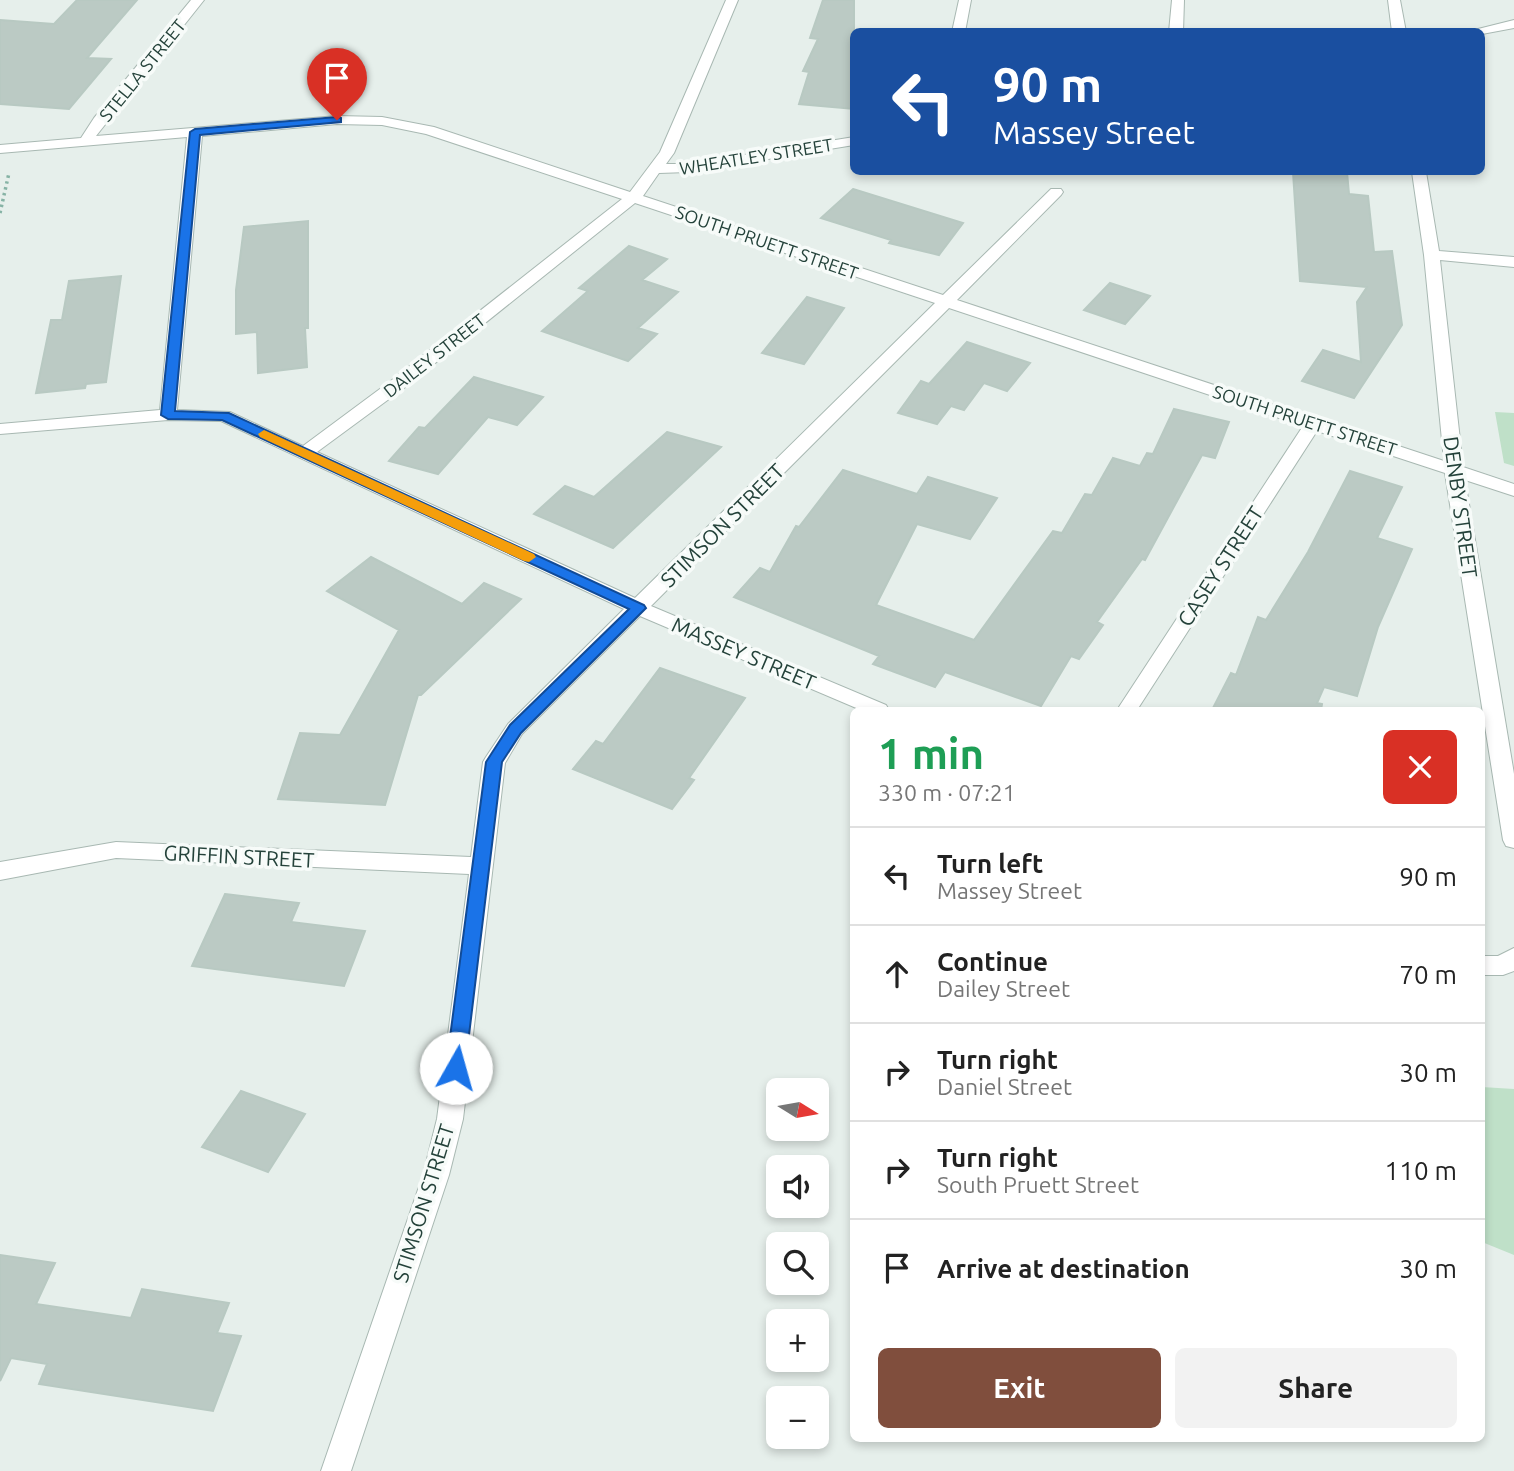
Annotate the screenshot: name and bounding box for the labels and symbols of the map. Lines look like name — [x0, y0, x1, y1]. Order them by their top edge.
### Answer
street label: STELLA STREET — [95, 15, 189, 125]
pin — [307, 48, 367, 120]
street label: WHEATLEY STREET — [678, 134, 834, 178]
street label: SOUTH PRUETT STREET — [673, 201, 861, 283]
street label: DAILEY STREET — [379, 309, 489, 401]
street label: SOUTH PRUETT STREET — [1211, 381, 1399, 459]
street label: DENBY STREET — [1439, 435, 1483, 580]
street label: STIMSON STREET — [655, 458, 789, 592]
street label: CASEY STREET — [1172, 501, 1268, 630]
street label: MASSEY STREET — [668, 612, 820, 694]
street label: GRIFFIN STREET — [163, 840, 315, 872]
position arrow — [419, 1031, 493, 1105]
north arrow — [766, 1078, 830, 1141]
street label: STIMSON STREET — [387, 1121, 459, 1285]

